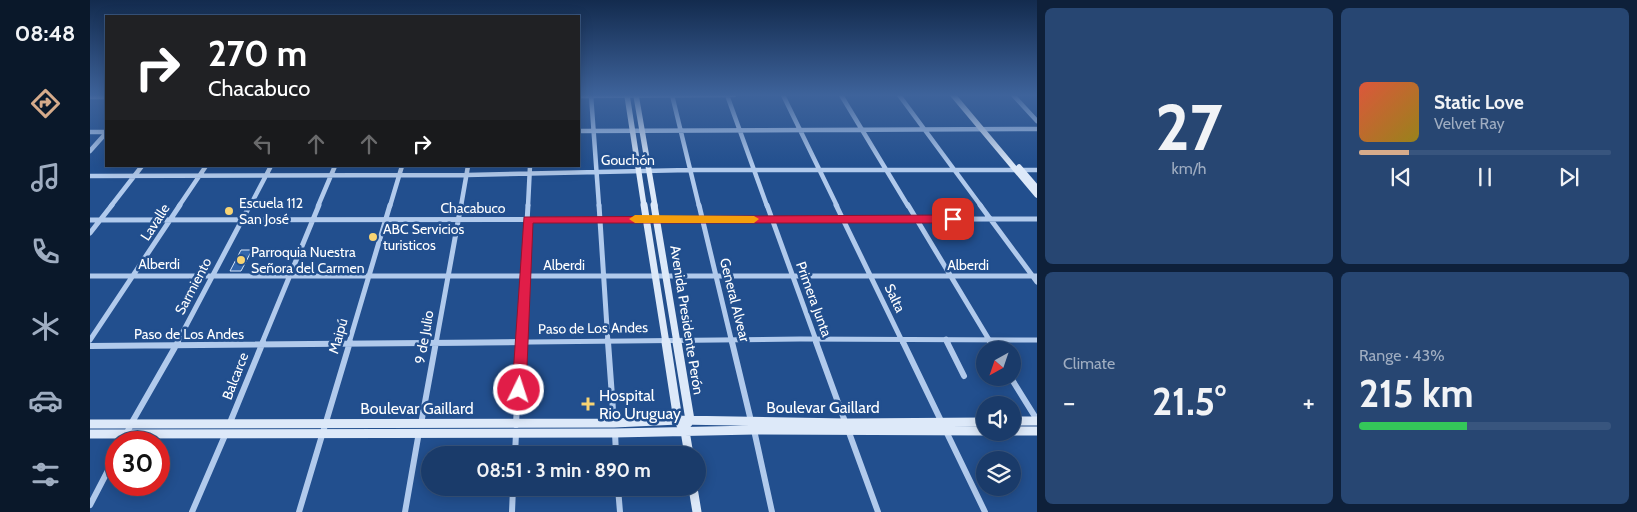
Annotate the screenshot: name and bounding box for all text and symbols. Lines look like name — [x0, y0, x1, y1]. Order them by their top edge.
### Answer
text: 08:48 — [15, 20, 75, 47]
text: 270 m — [208, 32, 307, 75]
icon: right — [125, 35, 190, 100]
text: Chacabuco — [208, 75, 310, 102]
icon: directions — [28, 86, 63, 121]
text: 27 — [1155, 87, 1223, 166]
text: Static Love — [1434, 91, 1524, 114]
text: Velvet Ray — [1434, 114, 1505, 133]
icon: left — [249, 130, 277, 158]
icon: ahead — [302, 130, 330, 158]
icon: ahead — [355, 130, 383, 158]
icon: right — [408, 130, 436, 158]
street label: Gouchón — [601, 151, 655, 169]
text: km/h — [1171, 159, 1207, 178]
icon: music — [28, 160, 63, 195]
icon: previous — [1387, 163, 1415, 191]
icon: pause — [1471, 163, 1499, 191]
icon: next — [1555, 163, 1583, 191]
place label: Escuela 112 San José — [239, 194, 303, 228]
pin — [932, 198, 974, 240]
street label: Chacabuco — [440, 199, 506, 217]
street label: Lavalle — [136, 200, 174, 244]
marker: Escuela 112 San José — [223, 205, 235, 217]
icon: arrive — [939, 205, 967, 233]
place label: ABC Servicios turisticos — [383, 220, 464, 254]
marker: ABC Servicios turisticos — [367, 231, 379, 243]
icon: phone — [28, 234, 63, 269]
place label: Parroquia Nuestra Señora del Carmen — [251, 243, 365, 277]
street label: Avenida Presidente Perón — [666, 244, 708, 396]
street label: Sarmiento — [171, 254, 216, 318]
marker: Parroquia Nuestra Señora del Carmen — [235, 254, 247, 266]
street label: Alberdi — [138, 255, 180, 273]
street label: Alberdi — [543, 256, 585, 274]
street label: General Alvear — [716, 256, 754, 344]
street label: Alberdi — [947, 256, 989, 274]
street label: Primera Junta — [792, 259, 836, 339]
street label: Salta — [881, 281, 910, 315]
icon: climate — [28, 309, 63, 344]
street label: 9 de Julio — [410, 309, 438, 365]
street label: Maipú — [324, 316, 352, 356]
street label: Paso de Los Andes — [538, 318, 648, 338]
street label: Paso de Los Andes — [134, 325, 244, 343]
north arrow — [976, 341, 1021, 386]
map controls — [976, 341, 1021, 496]
text: Range · 43% — [1359, 346, 1445, 365]
street label: Balcarce — [218, 350, 252, 402]
text: Climate — [1063, 354, 1115, 373]
position arrow — [492, 363, 544, 415]
text: 215 km — [1359, 370, 1474, 417]
text: 21.5° — [1152, 378, 1226, 425]
icon: car — [28, 383, 63, 418]
text: − — [1063, 385, 1075, 419]
text: + — [1303, 385, 1315, 419]
place label: Hospital Rio Uruguay — [599, 386, 681, 423]
button: sound — [976, 396, 1021, 441]
marker: Hospital Rio Uruguay — [581, 397, 595, 411]
street label: Boulevar Gaillard — [766, 398, 880, 417]
street label: Boulevar Gaillard — [360, 399, 474, 418]
speed limit sign: 30 — [105, 431, 170, 496]
button: layers — [976, 451, 1021, 496]
icon: filters — [28, 457, 63, 492]
text: 08:51 · 3 min · 890 m — [476, 459, 651, 482]

